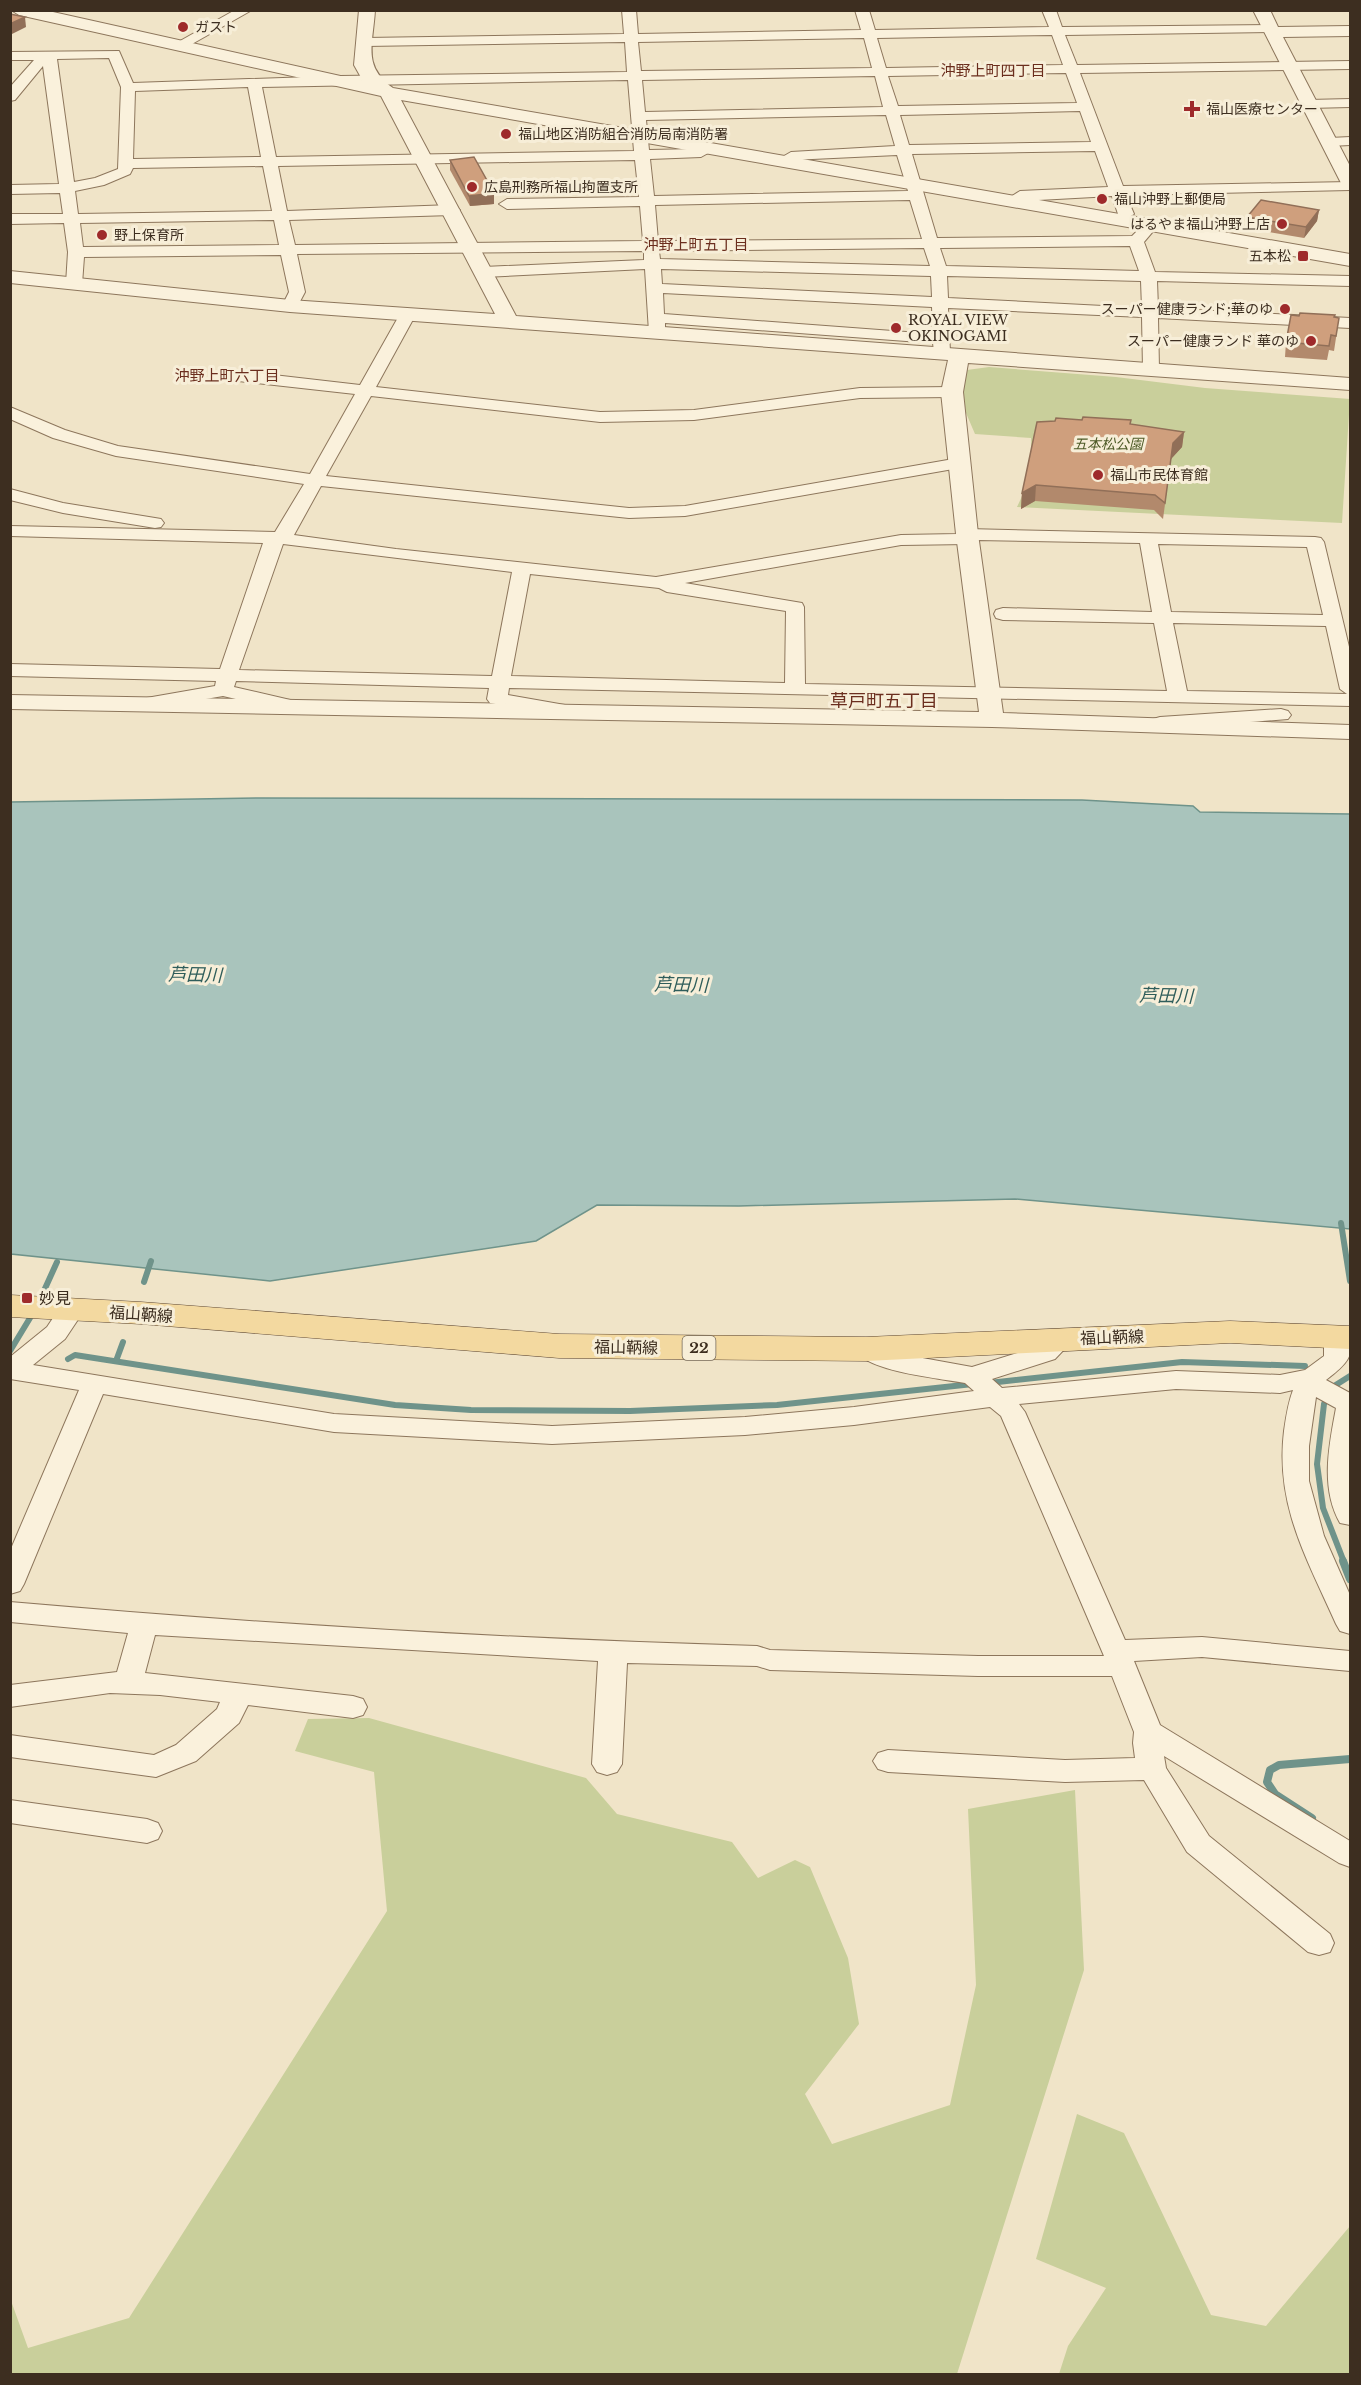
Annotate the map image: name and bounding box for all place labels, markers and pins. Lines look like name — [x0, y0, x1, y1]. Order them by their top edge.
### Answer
place label: ガスト — [195, 18, 237, 36]
marker: ガスト — [176, 20, 190, 34]
marker: 福山医療センター — [1183, 100, 1201, 118]
place label: 福山医療センター — [1206, 100, 1318, 118]
place label: 福山地区消防組合消防局南消防署 — [518, 125, 728, 143]
marker: 福山地区消防組合消防局南消防署 — [499, 127, 513, 141]
place label: 広島刑務所福山拘置支所 — [484, 178, 638, 196]
marker: 広島刑務所福山拘置支所 — [465, 180, 479, 194]
place label: 福山沖野上郵便局 — [1114, 190, 1226, 208]
marker: 福山沖野上郵便局 — [1095, 192, 1109, 206]
place label: はるやま福山沖野上店 — [1130, 215, 1270, 233]
marker: はるやま福山沖野上店 — [1275, 217, 1289, 231]
place label: 野上保育所 — [114, 226, 184, 244]
marker: 野上保育所 — [95, 228, 109, 242]
place label: 五本松 — [1249, 247, 1291, 265]
marker: 五本松 — [1296, 249, 1310, 263]
place label: スーパー健康ランド;華のゆ — [1101, 300, 1273, 318]
marker: スーパー健康ランド;華のゆ — [1278, 302, 1292, 316]
place label: ROYAL VIEW OKINOGAMI — [908, 311, 1009, 345]
marker: ROYAL VIEW OKINOGAMI — [889, 321, 903, 335]
place label: スーパー健康ランド 華のゆ — [1127, 332, 1299, 350]
marker: スーパー健康ランド 華のゆ — [1304, 334, 1318, 348]
place label: 福山市民体育館 — [1110, 466, 1208, 484]
marker: 福山市民体育館 — [1091, 468, 1105, 482]
place label: 妙見 — [39, 1288, 71, 1308]
marker: 妙見 — [20, 1291, 34, 1305]

